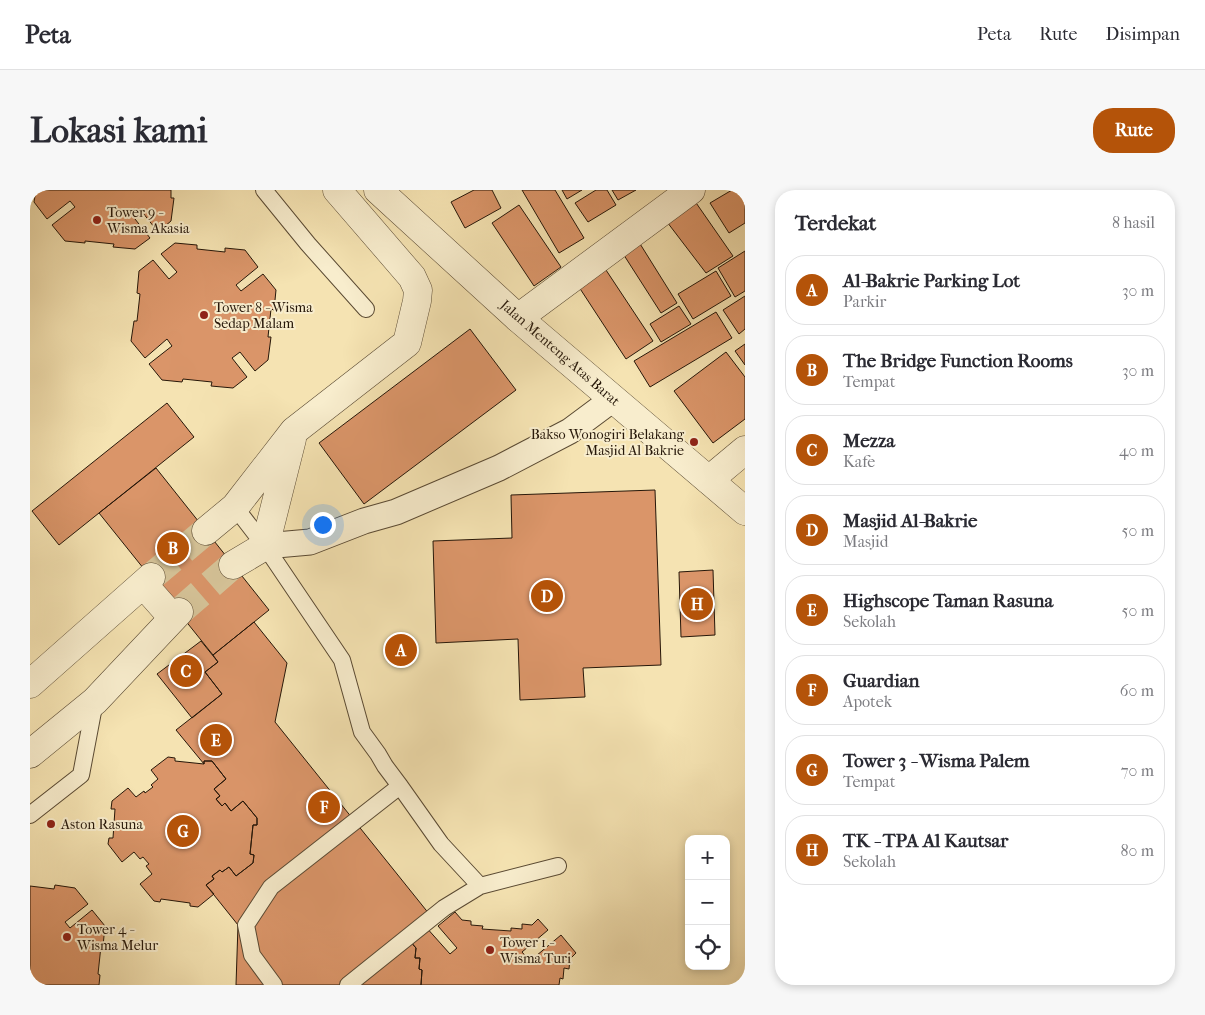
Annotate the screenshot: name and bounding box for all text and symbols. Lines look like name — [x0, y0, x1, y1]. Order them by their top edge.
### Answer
text: Peta — [25, 21, 70, 49]
text: Peta — [977, 24, 1011, 45]
text: Rute — [1039, 24, 1077, 45]
text: Disimpan — [1105, 24, 1180, 45]
button: Rute — [1093, 108, 1175, 153]
text: Lokasi kami — [30, 110, 207, 151]
place label: Tower 9 - Wisma Akasia — [106, 204, 190, 237]
text: Terdekat — [795, 211, 876, 235]
text: 8 hasil — [1112, 213, 1155, 232]
marker: Tower 9 - Wisma Akasia — [91, 214, 103, 226]
text: Al-Bakrie Parking Lot — [843, 270, 1020, 292]
text: A — [807, 281, 817, 300]
text: 30 m — [1122, 281, 1154, 300]
text: Parkir — [843, 292, 886, 311]
street label: Jalan Menteng Atas Barat — [496, 296, 623, 409]
place label: Tower 8 - Wisma Sedap Malam — [214, 299, 313, 332]
marker: Tower 8 - Wisma Sedap Malam — [198, 309, 210, 321]
text: The Bridge Function Rooms — [843, 350, 1073, 372]
text: B — [807, 361, 817, 380]
text: 30 m — [1122, 361, 1154, 380]
text: Tempat — [843, 372, 895, 391]
place label: Bakso Wonogiri Belakang Masjid Al Bakrie — [531, 426, 685, 459]
text: Mezza — [843, 430, 895, 452]
marker: Bakso Wonogiri Belakang Masjid Al Bakrie — [688, 436, 700, 448]
text: C — [807, 441, 817, 460]
text: 40 m — [1119, 441, 1154, 460]
text: Kafe — [843, 452, 875, 471]
text: Masjid Al-Bakrie — [843, 510, 977, 532]
your location — [310, 512, 336, 538]
text: D — [806, 521, 818, 540]
text: 50 m — [1122, 521, 1154, 540]
pin: B — [157, 529, 189, 567]
text: Masjid — [843, 532, 888, 551]
pin: D — [531, 577, 563, 615]
pin: H — [681, 585, 713, 623]
text: Highscope Taman Rasuna — [843, 590, 1053, 612]
text: E — [807, 601, 817, 620]
text: 50 m — [1122, 601, 1154, 620]
text: Sekolah — [843, 612, 896, 631]
pin: A — [385, 631, 417, 669]
pin: C — [170, 652, 202, 690]
text: Guardian — [843, 670, 920, 692]
text: F — [808, 681, 816, 700]
text: 60 m — [1120, 681, 1154, 700]
text: Apotek — [843, 692, 892, 711]
pin: E — [200, 721, 232, 759]
text: Tower 3 - Wisma Palem — [843, 750, 1030, 772]
text: G — [806, 761, 818, 780]
text: 70 m — [1121, 761, 1154, 780]
text: Tempat — [843, 772, 895, 791]
pin: F — [308, 788, 340, 826]
pin: G — [167, 812, 199, 850]
place label: Aston Rasuna — [60, 816, 143, 833]
marker: Aston Rasuna — [45, 818, 57, 830]
text: TK - TPA Al Kautsar — [843, 830, 1008, 852]
map controls — [685, 835, 730, 970]
button: + — [685, 835, 730, 880]
text: H — [806, 841, 818, 860]
text: 80 m — [1120, 841, 1154, 860]
text: Sekolah — [843, 852, 896, 871]
button: − — [685, 880, 730, 925]
place label: Tower 4 - Wisma Melur — [76, 921, 158, 954]
button: locate — [685, 925, 730, 970]
marker: Tower 4 - Wisma Melur — [61, 931, 73, 943]
place label: Tower 1 - Wisma Turi — [499, 934, 571, 967]
marker: Tower 1 - Wisma Turi — [484, 944, 496, 956]

